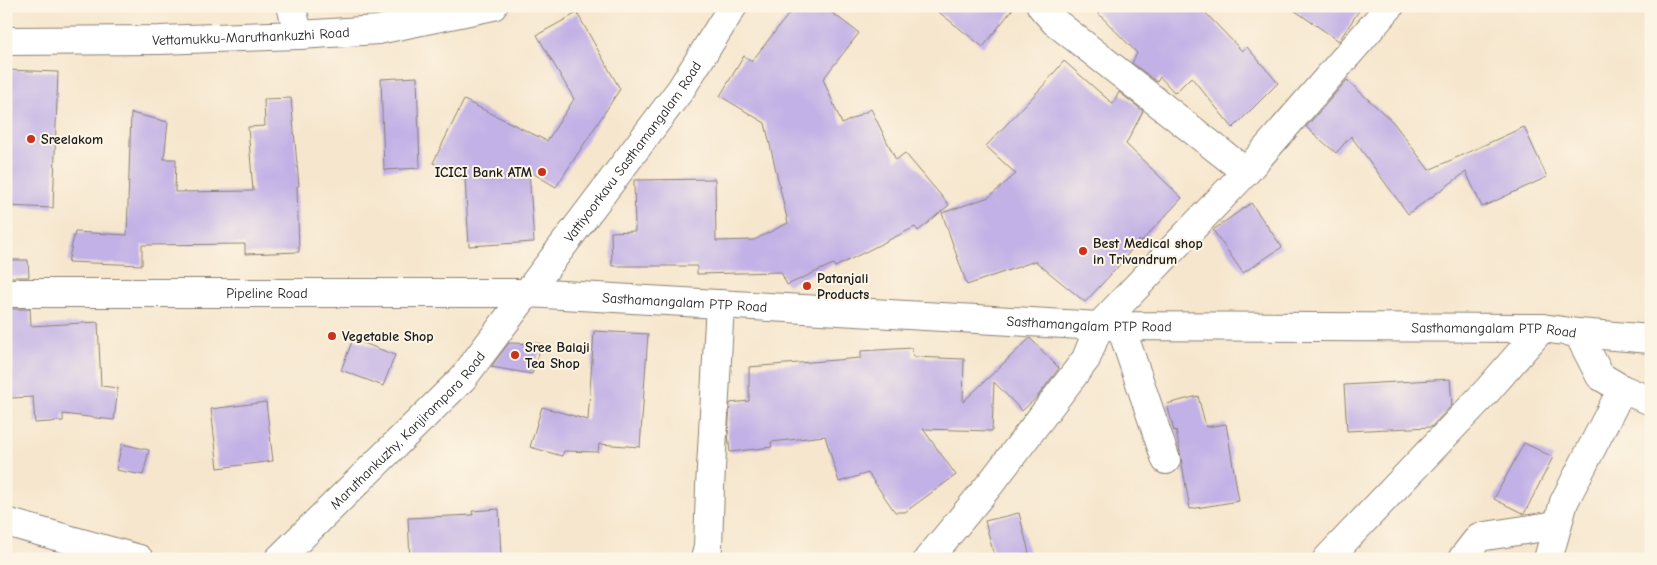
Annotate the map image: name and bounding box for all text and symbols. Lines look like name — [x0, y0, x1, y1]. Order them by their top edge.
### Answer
street label: Vettamukku-Maruthankuzhi Road — [152, 23, 350, 49]
street label: Vattiyoorkavu Sasthamangalam Road — [560, 58, 705, 245]
place label: Sreelakom — [41, 131, 103, 148]
marker: Sreelakom — [25, 133, 37, 145]
place label: ICICI Bank ATM — [435, 164, 532, 181]
marker: ICICI Bank ATM — [536, 166, 548, 178]
place label: Best Medical shop in Trivandrum — [1093, 235, 1203, 268]
marker: Best Medical shop in Trivandrum — [1077, 245, 1089, 257]
place label: Patanjali Products — [817, 270, 869, 303]
marker: Patanjali Products — [801, 280, 813, 292]
street label: Pipeline Road — [226, 285, 308, 302]
street label: Sasthamangalam PTP Road — [602, 289, 768, 315]
street label: Sasthamangalam PTP Road — [1006, 312, 1172, 335]
street label: Sasthamangalam PTP Road — [1411, 319, 1578, 341]
place label: Vegetable Shop — [342, 328, 434, 345]
marker: Vegetable Shop — [326, 330, 338, 342]
place label: Sree Balaji Tea Shop — [525, 339, 590, 372]
street label: Maruthankuzhy, Kanjirampara Road — [326, 348, 489, 513]
marker: Sree Balaji Tea Shop — [509, 349, 521, 361]

